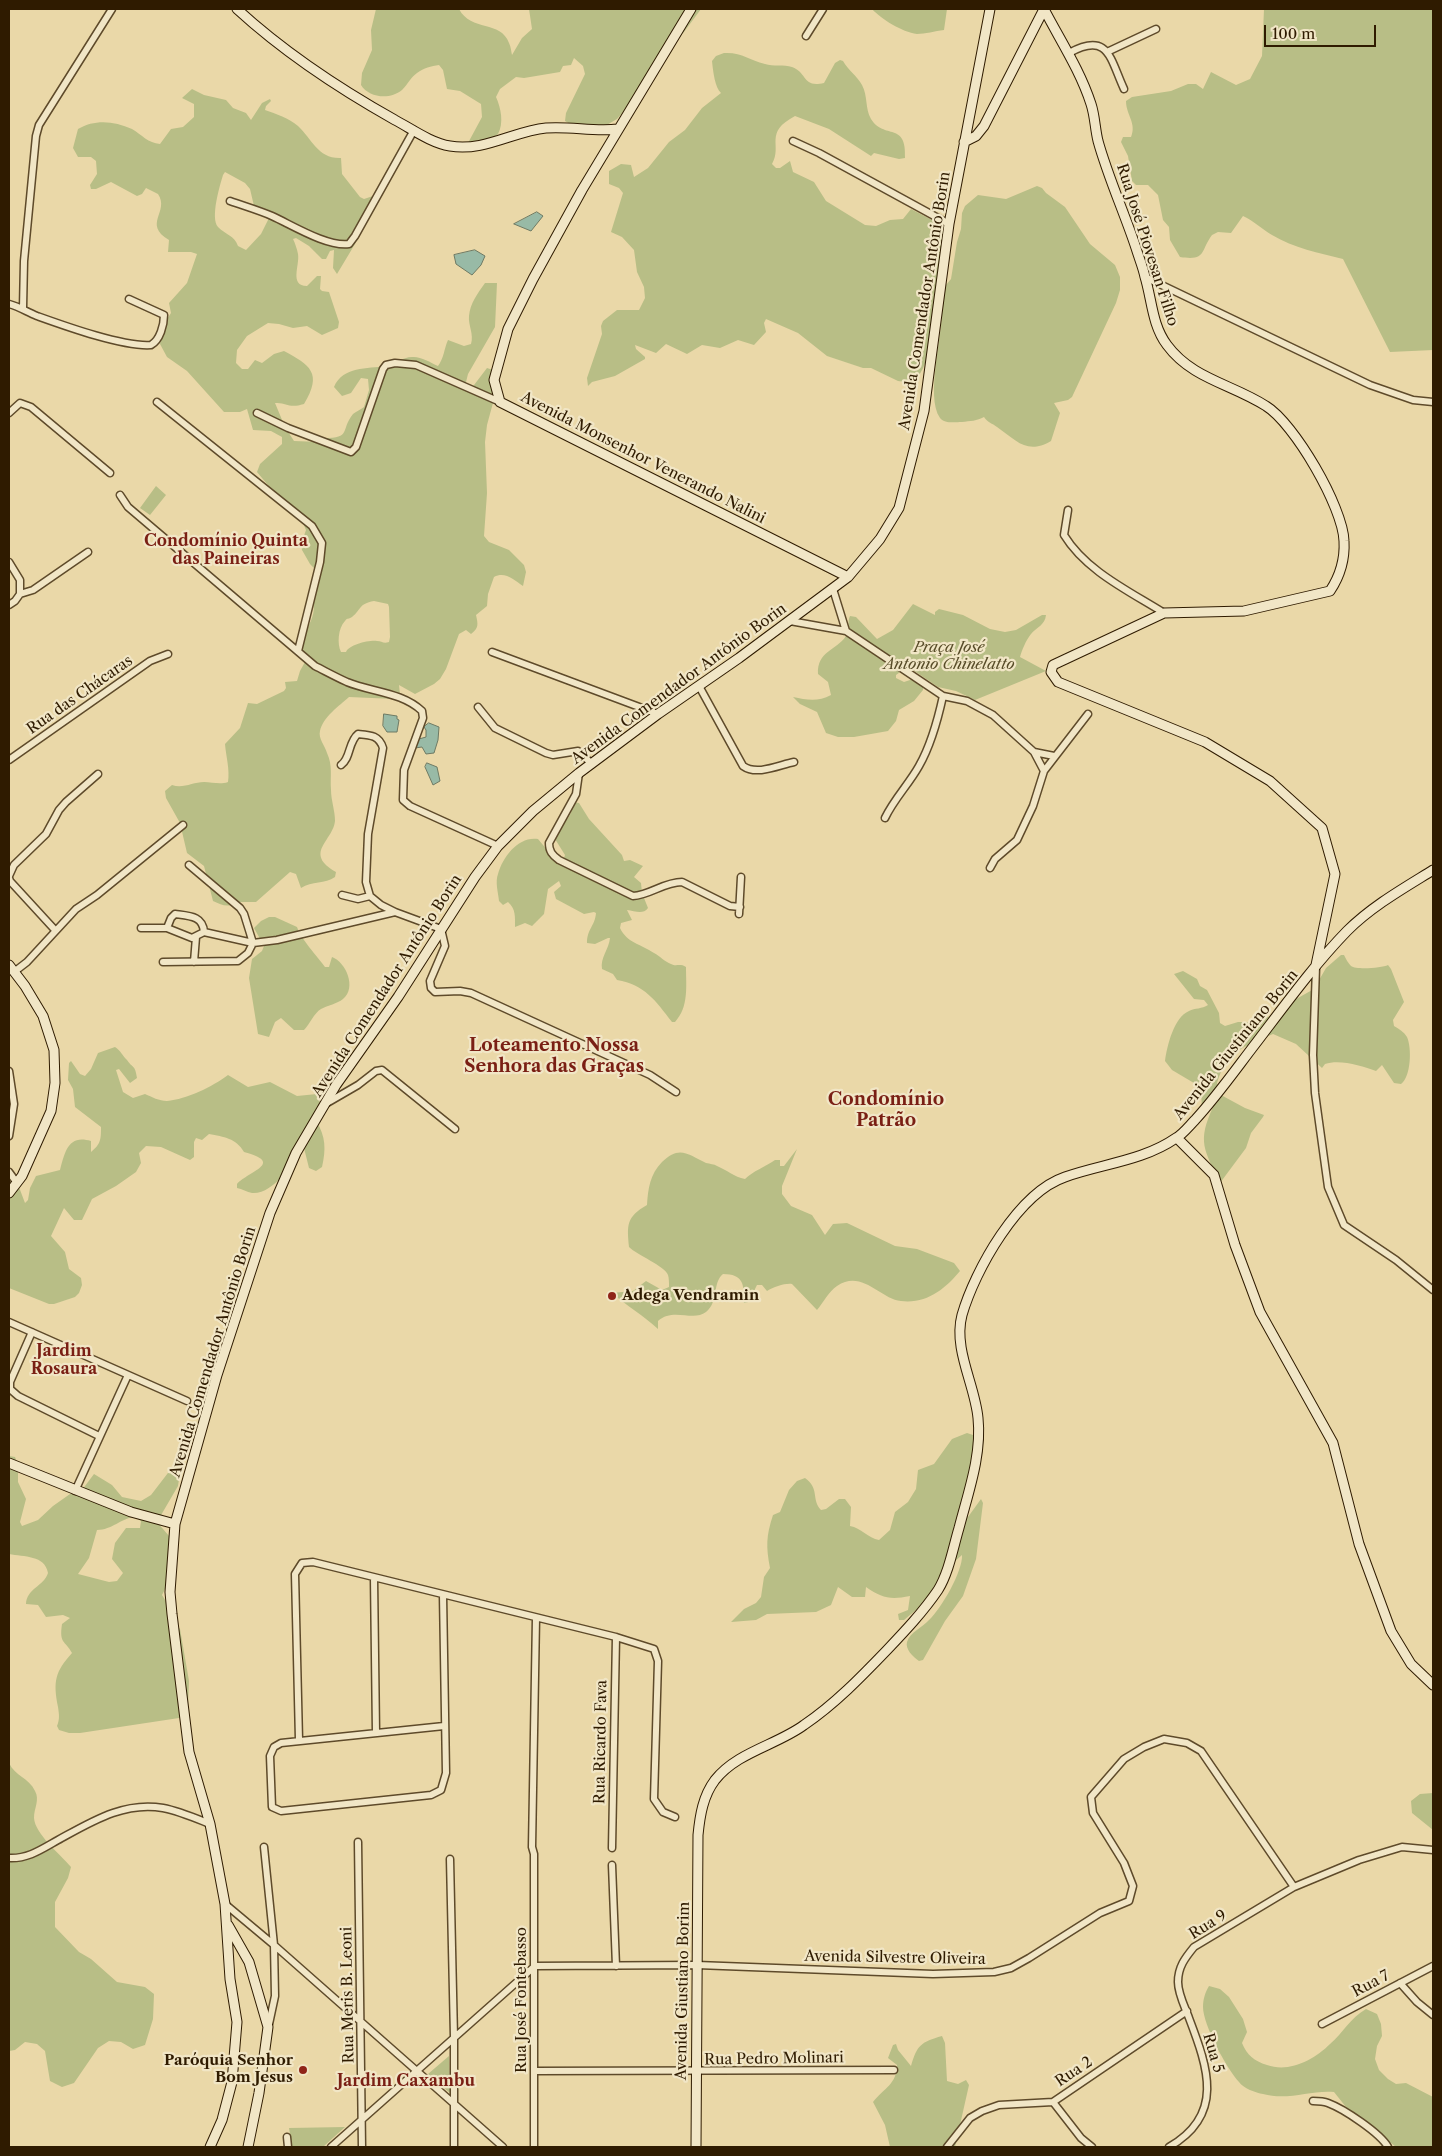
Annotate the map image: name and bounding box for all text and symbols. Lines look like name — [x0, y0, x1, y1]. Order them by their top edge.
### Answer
scale bar — [1267, 15, 1380, 47]
text: 100 m — [1272, 24, 1315, 43]
street label: Rua José Piovesan Filho — [1112, 161, 1182, 329]
street label: Avenida Comendador Antônio Borin — [896, 170, 954, 432]
street label: Avenida Monsenhor Venerando Nalini — [518, 388, 768, 528]
district label: Condomínio Quinta das Paineiras — [144, 531, 308, 569]
street label: Avenida Comendador Antônio Borin — [568, 600, 790, 768]
park label: Praça José Antonio Chinelatto — [883, 639, 1015, 674]
street label: Rua das Chácaras — [24, 652, 136, 738]
street label: Avenida Comendador Antônio Borin — [308, 871, 466, 1101]
street label: Avenida Giustiniano Borin — [1170, 966, 1302, 1124]
district label: Loteamento Nossa Senhora das Graças — [464, 1035, 644, 1078]
district label: Condomínio Patrão — [828, 1089, 944, 1132]
street label: Avenida Comendador Antônio Borin — [166, 1224, 260, 1480]
place label: Adega Vendramin — [622, 1287, 759, 1305]
marker: Adega Vendramin — [606, 1290, 618, 1302]
district label: Jardim Rosaura — [31, 1341, 97, 1379]
street label: Rua Ricardo Fava — [591, 1680, 611, 1804]
street label: Avenida Giustiano Borim — [672, 1902, 694, 2080]
street label: Rua 9 — [1186, 1907, 1230, 1943]
street label: Rua Meris B. Leoni — [338, 1927, 358, 2063]
street label: Rua José Fontebasso — [513, 1927, 531, 2073]
street label: Avenida Silvestre Oliveira — [804, 1947, 986, 1969]
street label: Rua 7 — [1349, 1967, 1393, 2001]
street label: Rua 5 — [1199, 2031, 1227, 2075]
street label: Rua Pedro Molinari — [704, 2049, 844, 2069]
place label: Paróquia Senhor Bom Jesus — [164, 2052, 293, 2087]
street label: Rua 2 — [1052, 2053, 1096, 2091]
marker: Paróquia Senhor Bom Jesus — [297, 2064, 309, 2076]
district label: Jardim Caxambu — [337, 2071, 475, 2091]

